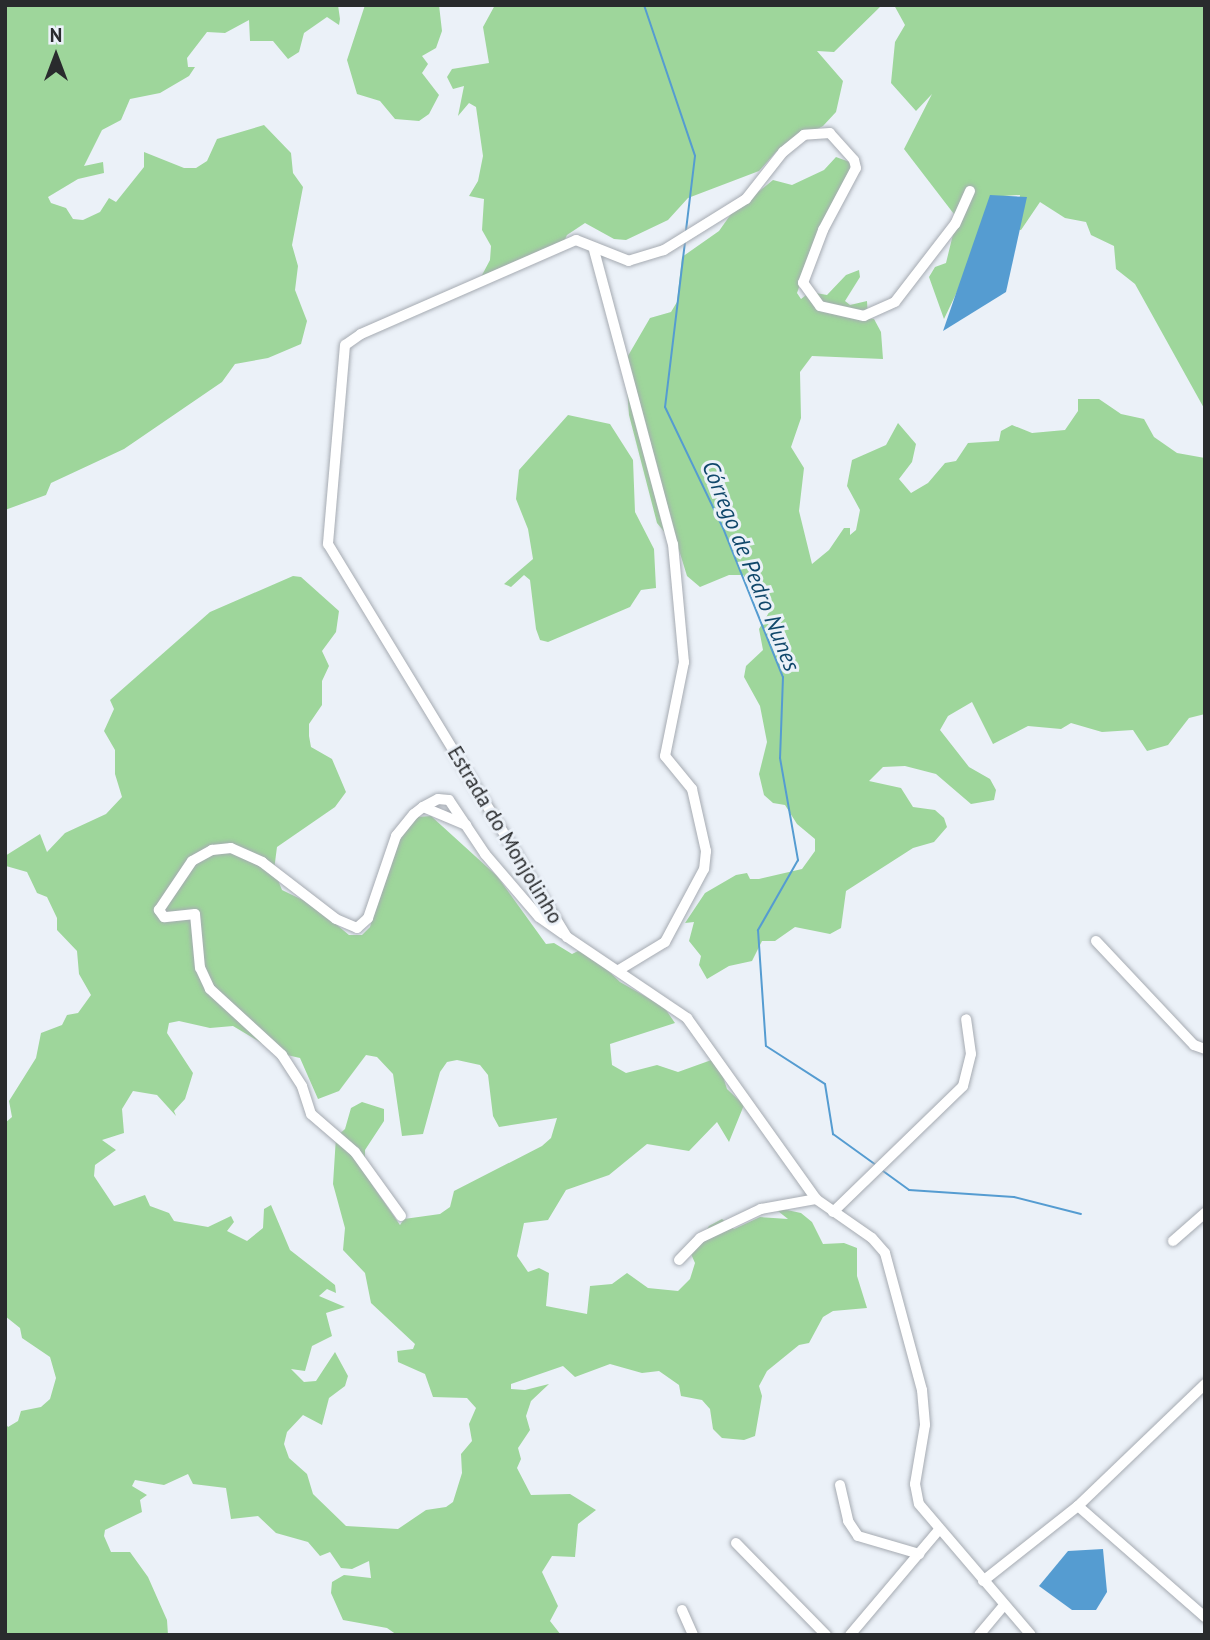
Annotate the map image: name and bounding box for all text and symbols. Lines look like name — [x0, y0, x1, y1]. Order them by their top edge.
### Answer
north arrow — [21, 21, 91, 91]
text: N — [50, 23, 62, 47]
water label: Córrego de Pedro Nunes — [696, 457, 806, 675]
street label: Estrada do Monjolinho — [442, 742, 568, 928]

